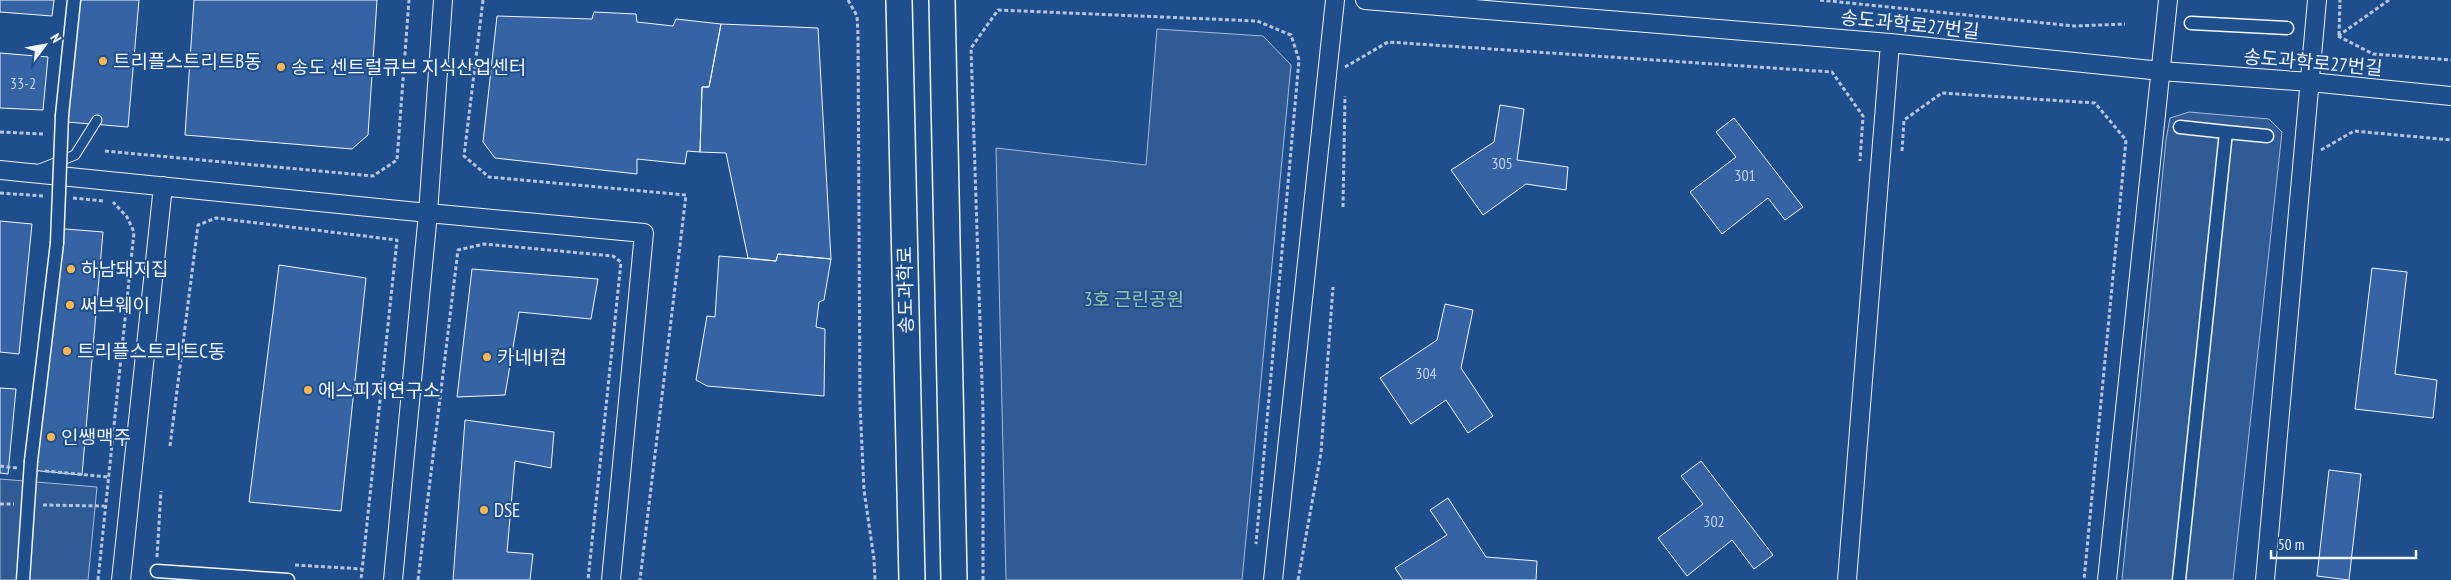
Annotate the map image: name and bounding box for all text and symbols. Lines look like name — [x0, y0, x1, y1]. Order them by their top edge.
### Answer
street label: 송도과학로27번길 — [1839, 5, 1981, 43]
north arrow — [20, 20, 70, 70]
text: N — [46, 30, 66, 46]
street label: 송도과학로27번길 — [2242, 44, 2384, 80]
place label: 트리플스트리트B동 — [113, 49, 262, 73]
marker: 트리플스트리트B동 — [97, 55, 109, 67]
place label: 송도 센트럴큐브 지식산업센터 — [291, 55, 526, 79]
marker: 송도 센트럴큐브 지식산업센터 — [275, 61, 287, 73]
house number: 33-2 — [10, 73, 36, 93]
house number: 305 — [1491, 153, 1513, 173]
house number: 301 — [1734, 165, 1756, 185]
street label: 송도과학로 — [892, 246, 918, 334]
place label: 하남돼지집 — [81, 257, 168, 281]
marker: 하남돼지집 — [65, 263, 77, 275]
park label: 3호 근린공원 — [1084, 287, 1184, 311]
place label: 써브웨이 — [80, 293, 150, 317]
marker: 써브웨이 — [64, 299, 76, 311]
place label: 트리플스트리트C동 — [77, 339, 226, 363]
marker: 트리플스트리트C동 — [61, 345, 73, 357]
place label: 카네비컴 — [497, 345, 567, 369]
marker: 카네비컴 — [481, 351, 493, 363]
house number: 304 — [1415, 363, 1437, 383]
place label: 에스피지연구소 — [318, 378, 440, 402]
marker: 에스피지연구소 — [302, 384, 314, 396]
place label: 인쌩맥주 — [61, 425, 131, 449]
marker: 인쌩맥주 — [45, 431, 57, 443]
place label: DSE — [494, 498, 520, 522]
marker: DSE — [478, 504, 490, 516]
house number: 302 — [1703, 511, 1725, 531]
scale bar — [2271, 528, 2416, 560]
text: 50 m — [2278, 535, 2304, 554]

